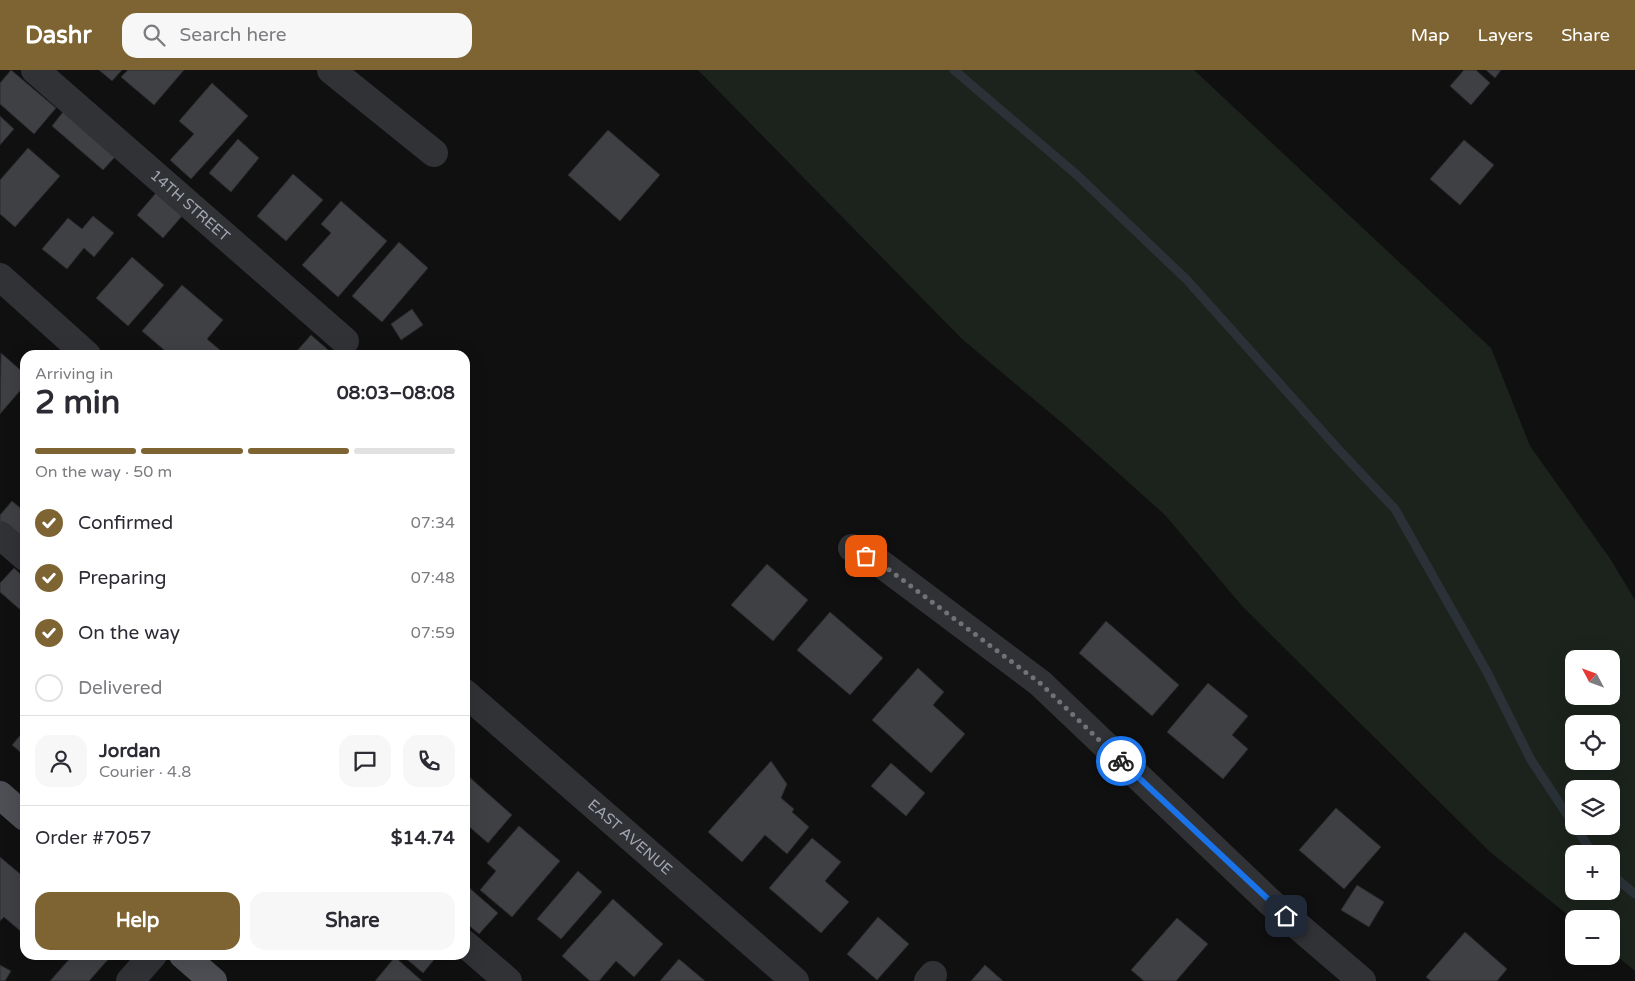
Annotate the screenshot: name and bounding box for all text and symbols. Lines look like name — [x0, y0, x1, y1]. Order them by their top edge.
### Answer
search box — [122, 13, 472, 58]
text: Dashr — [25, 21, 92, 50]
icon: search — [140, 21, 168, 49]
text: Search here — [180, 24, 286, 46]
text: Map — [1411, 24, 1450, 46]
text: Layers — [1478, 24, 1533, 46]
text: Share — [1561, 24, 1610, 46]
street label: 14TH STREET — [147, 166, 234, 245]
text: Arriving in — [35, 364, 113, 384]
text: 08:03–08:08 — [337, 382, 455, 404]
text: 2 min — [35, 384, 120, 422]
text: On the way · 50 m — [35, 462, 172, 482]
icon: check — [35, 509, 63, 537]
text: Confirmed — [78, 512, 173, 534]
text: 07:34 — [411, 513, 455, 533]
pin — [845, 535, 887, 577]
icon: bag — [852, 542, 880, 570]
icon: check — [35, 564, 63, 592]
text: Preparing — [78, 567, 167, 589]
text: 07:48 — [411, 568, 455, 588]
icon: check — [35, 619, 63, 647]
text: On the way — [78, 622, 180, 644]
text: 07:59 — [411, 623, 455, 643]
north arrow — [1565, 650, 1620, 705]
map controls — [1565, 650, 1620, 965]
text: Delivered — [78, 677, 163, 699]
button: locate — [1565, 715, 1620, 770]
button: person — [35, 735, 87, 787]
button: chat — [339, 735, 391, 787]
button: phone — [403, 735, 455, 787]
courier — [1096, 736, 1146, 786]
text: Jordan — [99, 740, 161, 762]
icon: bike — [1107, 747, 1135, 775]
text: Courier · 4.8 — [99, 762, 191, 782]
button: layers — [1565, 780, 1620, 835]
street label: EAST AVENUE — [584, 795, 676, 879]
text: Order #7057 — [35, 827, 152, 849]
text: $14.74 — [391, 827, 455, 849]
button: + — [1565, 845, 1620, 900]
button: Help — [35, 892, 240, 950]
button: Share — [250, 892, 455, 950]
pin — [1265, 895, 1307, 937]
icon: home — [1272, 902, 1300, 930]
button: − — [1565, 910, 1620, 965]

